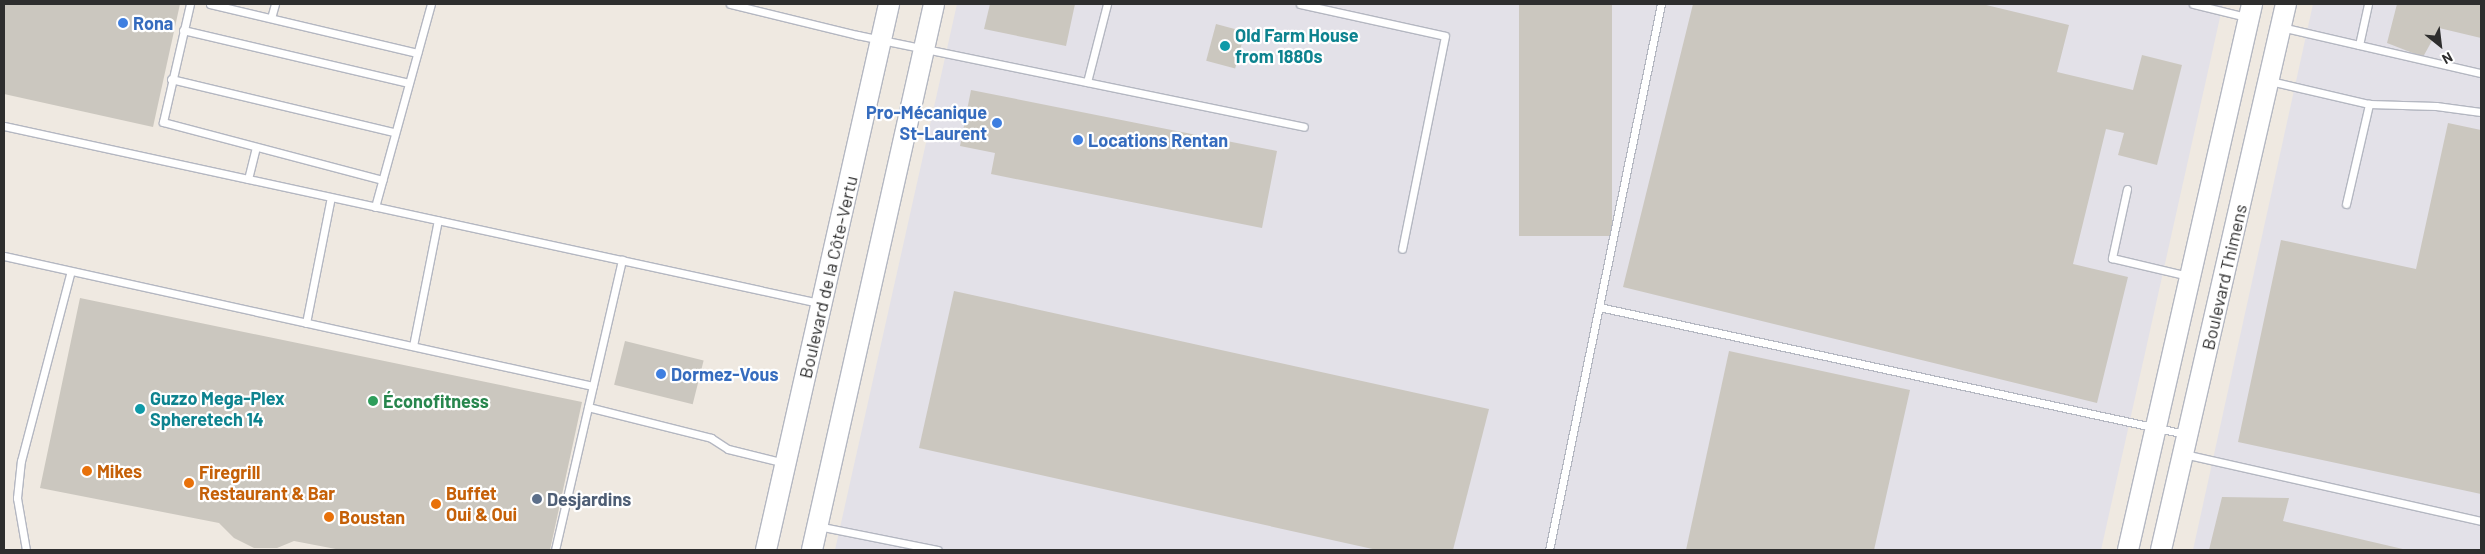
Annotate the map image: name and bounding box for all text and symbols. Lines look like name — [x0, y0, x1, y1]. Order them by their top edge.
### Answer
place label: Rona — [133, 12, 173, 34]
marker: Rona — [117, 17, 129, 29]
north arrow — [2415, 20, 2465, 70]
place label: Old Farm House from 1880s — [1235, 25, 1359, 68]
marker: Old Farm House from 1880s — [1219, 40, 1231, 52]
text: N — [2439, 49, 2456, 68]
place label: Pro-Mécanique St-Laurent — [866, 102, 987, 144]
marker: Pro-Mécanique St-Laurent — [991, 117, 1003, 129]
place label: Locations Rentan — [1088, 129, 1228, 151]
marker: Locations Rentan — [1072, 134, 1084, 146]
street label: Boulevard de la Côte-Vertu — [794, 174, 862, 380]
street label: Boulevard Thimens — [2197, 202, 2251, 352]
place label: Dormez-Vous — [671, 363, 778, 385]
marker: Dormez-Vous — [655, 368, 667, 380]
place label: Guzzo Mega-Plex Spheretech 14 — [150, 388, 285, 430]
place label: Éconofitness — [383, 390, 489, 412]
marker: Éconofitness — [367, 395, 379, 407]
marker: Guzzo Mega-Plex Spheretech 14 — [134, 403, 146, 415]
place label: Mikes — [97, 460, 142, 482]
place label: Firegrill Restaurant & Bar — [199, 462, 335, 504]
marker: Mikes — [81, 465, 93, 477]
marker: Firegrill Restaurant & Bar — [183, 477, 195, 489]
place label: Buffet Oui & Oui — [446, 483, 517, 526]
place label: Desjardins — [547, 488, 631, 510]
marker: Desjardins — [531, 493, 543, 505]
marker: Buffet Oui & Oui — [430, 498, 442, 510]
place label: Boustan — [339, 506, 405, 528]
marker: Boustan — [323, 511, 335, 523]

